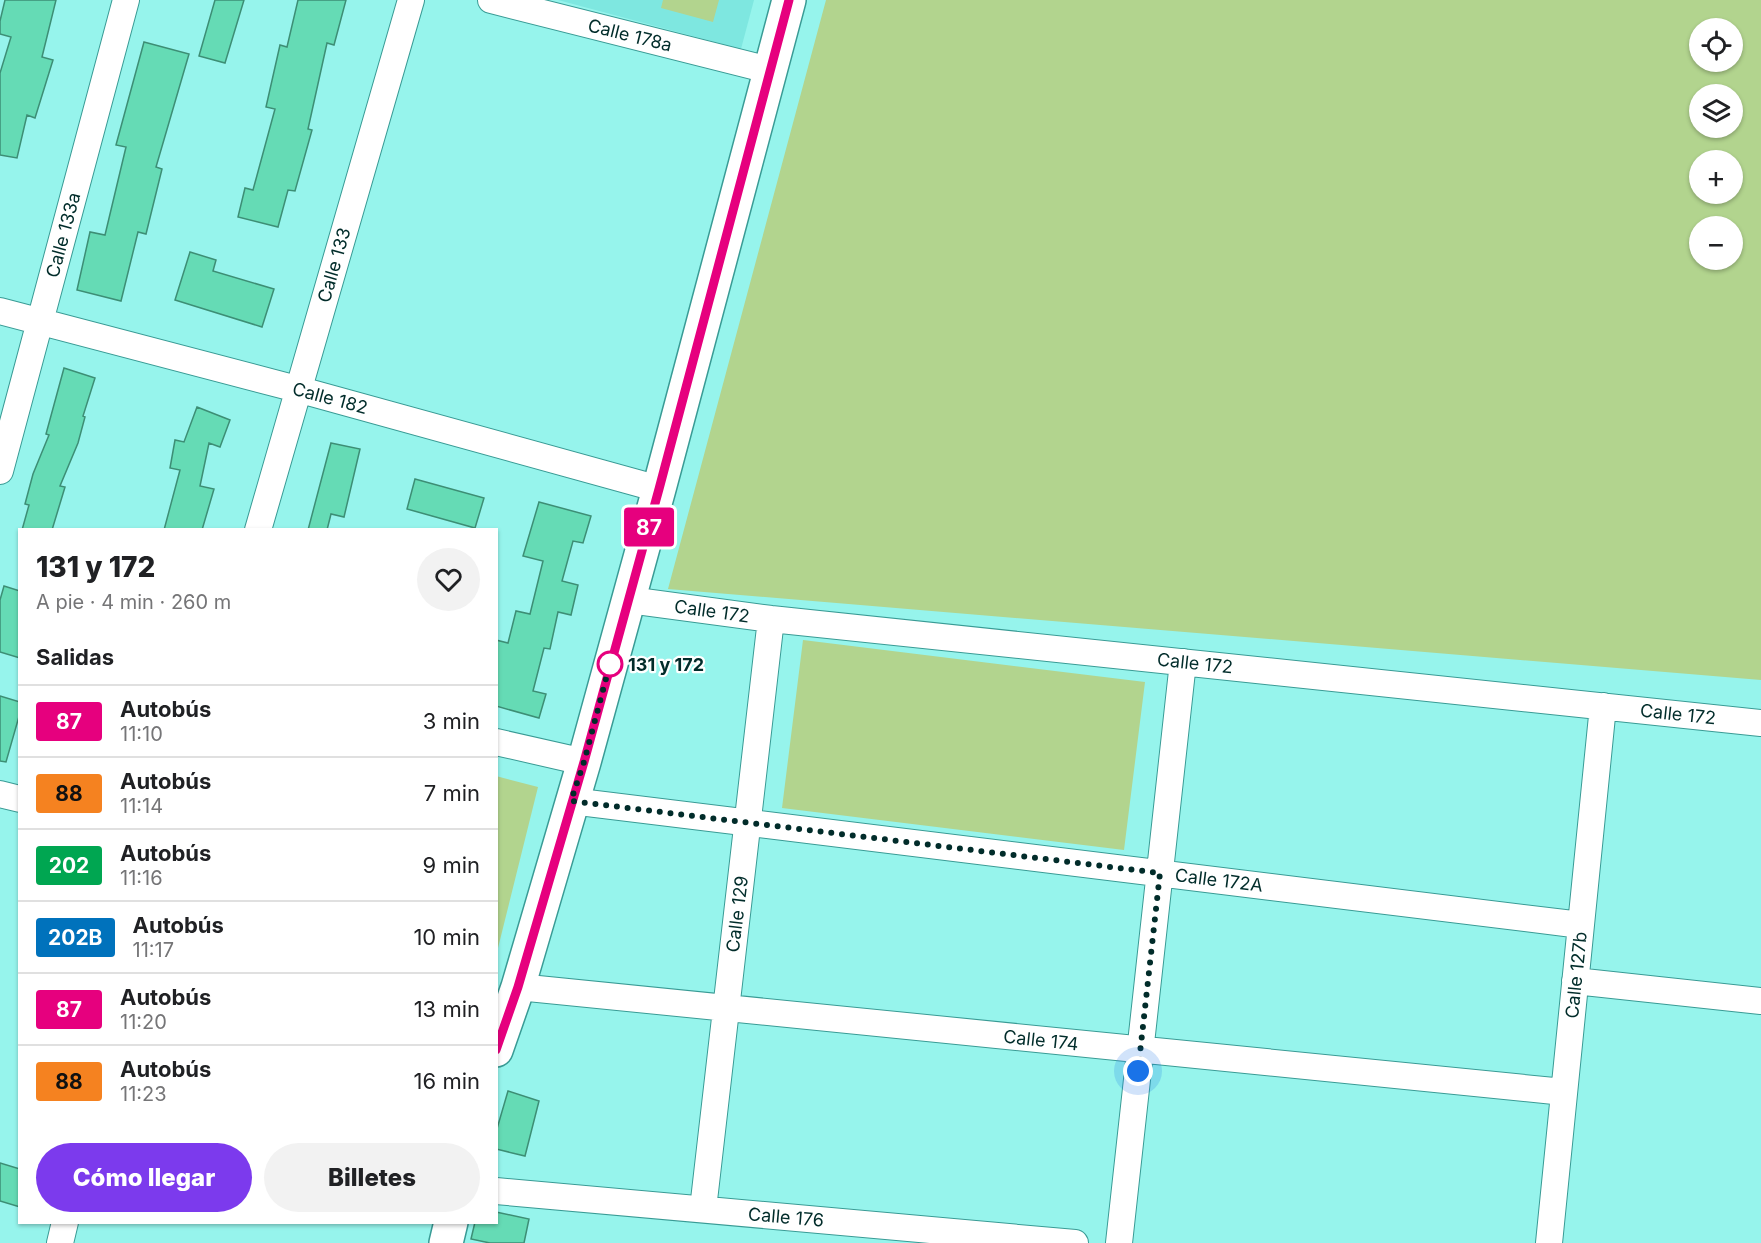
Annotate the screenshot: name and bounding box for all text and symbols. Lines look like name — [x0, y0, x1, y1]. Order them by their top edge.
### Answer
street label: Calle 178a — [586, 14, 674, 56]
map controls — [1689, 18, 1743, 270]
button: locate — [1689, 18, 1743, 72]
button: layers — [1689, 84, 1743, 138]
button: + — [1689, 150, 1743, 204]
street label: Calle 133a — [42, 190, 84, 280]
button: − — [1689, 216, 1743, 270]
street label: Calle 133 — [313, 225, 355, 305]
street label: Calle 182 — [290, 378, 370, 418]
line badge: 87 — [622, 508, 676, 546]
text: 87 — [636, 515, 662, 540]
button: heart — [417, 548, 480, 611]
text: 131 y 172 — [36, 550, 155, 584]
text: A pie · 4 min · 260 m — [36, 590, 231, 614]
street label: Calle 172 — [673, 595, 751, 627]
text: Salidas — [36, 644, 114, 670]
street label: Calle 172 — [1156, 649, 1234, 677]
marker: 131 y 172 — [597, 651, 623, 677]
place label: 131 y 172 — [628, 654, 704, 675]
text: Autobús — [120, 696, 211, 722]
street label: Calle 172 — [1639, 700, 1717, 728]
text: 3 min — [423, 708, 480, 734]
text: 87 — [56, 709, 82, 734]
text: 11:10 — [120, 722, 163, 746]
text: Autobús — [120, 768, 211, 794]
text: 7 min — [424, 780, 480, 806]
text: 88 — [55, 781, 83, 806]
text: 11:14 — [120, 794, 163, 818]
text: Autobús — [120, 840, 211, 866]
text: 9 min — [423, 852, 480, 878]
text: 202 — [49, 853, 89, 878]
street label: Calle 172A — [1174, 864, 1264, 896]
text: 11:16 — [120, 866, 163, 890]
street label: Calle 129 — [722, 875, 752, 953]
text: Autobús — [133, 912, 224, 938]
text: 10 min — [413, 924, 480, 950]
text: 202B — [48, 925, 103, 950]
street label: Calle 127b — [1561, 931, 1591, 1019]
text: 11:17 — [133, 938, 174, 962]
text: Autobús — [120, 984, 211, 1010]
text: 13 min — [414, 996, 480, 1022]
text: 87 — [56, 997, 82, 1022]
text: 11:20 — [120, 1010, 167, 1034]
street label: Calle 174 — [1002, 1026, 1080, 1054]
text: Autobús — [120, 1056, 211, 1082]
your location — [1123, 1056, 1153, 1086]
text: 16 min — [414, 1068, 480, 1094]
text: 88 — [55, 1069, 83, 1094]
text: 11:23 — [120, 1082, 167, 1106]
button: Cómo llegar — [36, 1143, 252, 1212]
button: Billetes — [264, 1143, 480, 1212]
street label: Calle 176 — [747, 1203, 825, 1231]

